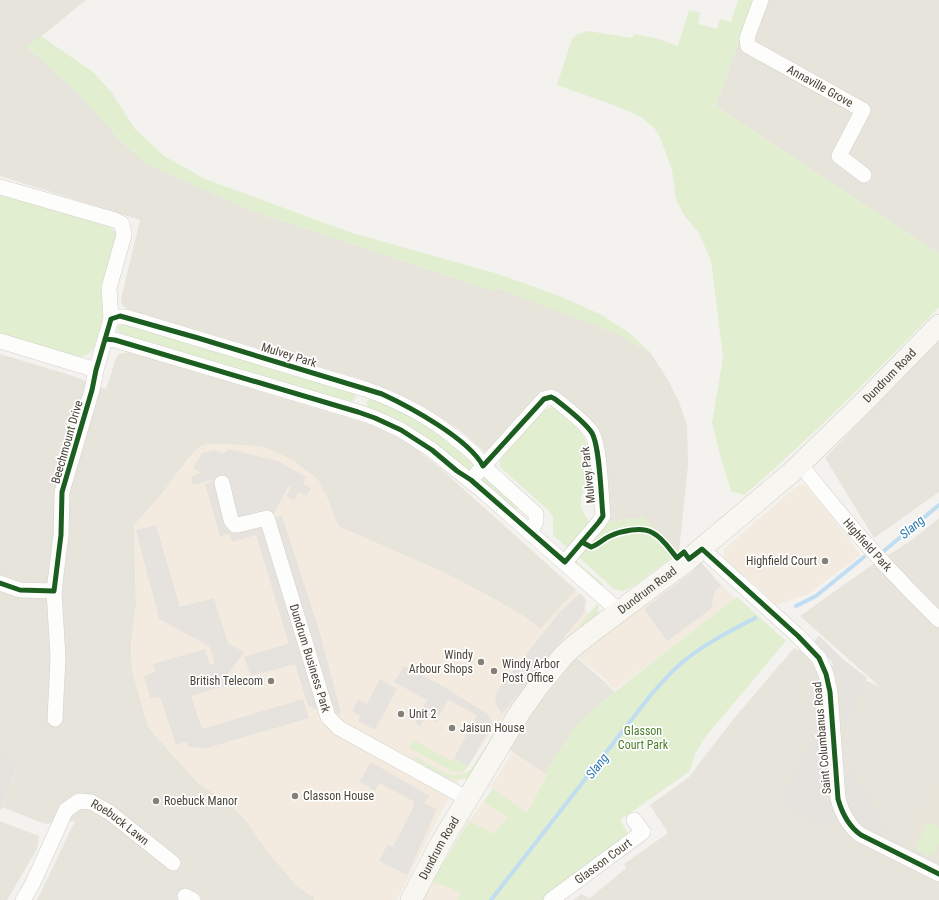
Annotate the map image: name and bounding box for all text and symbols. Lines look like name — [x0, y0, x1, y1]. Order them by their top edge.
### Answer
street label: Annaville Grove — [785, 62, 856, 110]
street label: Mulvey Park — [260, 340, 319, 370]
street label: Dundrum Road — [860, 346, 919, 406]
street label: Beechmount Drive — [48, 398, 86, 485]
street label: Mulvey Park — [578, 445, 598, 504]
water label: Slang — [897, 512, 927, 542]
street label: Highfield Park — [840, 516, 895, 575]
place label: Highfield Court — [746, 554, 817, 568]
marker: Highfield Court — [820, 556, 830, 566]
street label: Dundrum Road — [615, 564, 679, 617]
street label: Dundrum Business Park — [287, 602, 333, 715]
place label: Windy Arbour Shops — [409, 648, 473, 676]
marker: Windy Arbour Shops — [476, 657, 486, 667]
place label: Windy Arbor Post Office — [502, 657, 560, 685]
marker: Windy Arbor Post Office — [489, 666, 499, 676]
place label: British Telecom — [190, 674, 263, 688]
marker: British Telecom — [266, 676, 276, 686]
street label: Saint Columbanus Road — [810, 681, 834, 795]
place label: Unit 2 — [409, 707, 437, 721]
marker: Unit 2 — [396, 709, 406, 719]
place label: Jaisun House — [460, 721, 525, 735]
marker: Jaisun House — [447, 723, 457, 733]
park label: Glasson Court Park — [618, 724, 669, 752]
water label: Slang — [583, 750, 611, 782]
place label: Classon House — [303, 789, 375, 803]
marker: Classon House — [290, 791, 300, 801]
place label: Roebuck Manor — [164, 794, 238, 808]
street label: Roebuck Lawn — [88, 796, 152, 848]
marker: Roebuck Manor — [151, 796, 161, 806]
street label: Dundrum Road — [416, 814, 462, 882]
street label: Glasson Court — [572, 835, 635, 887]

